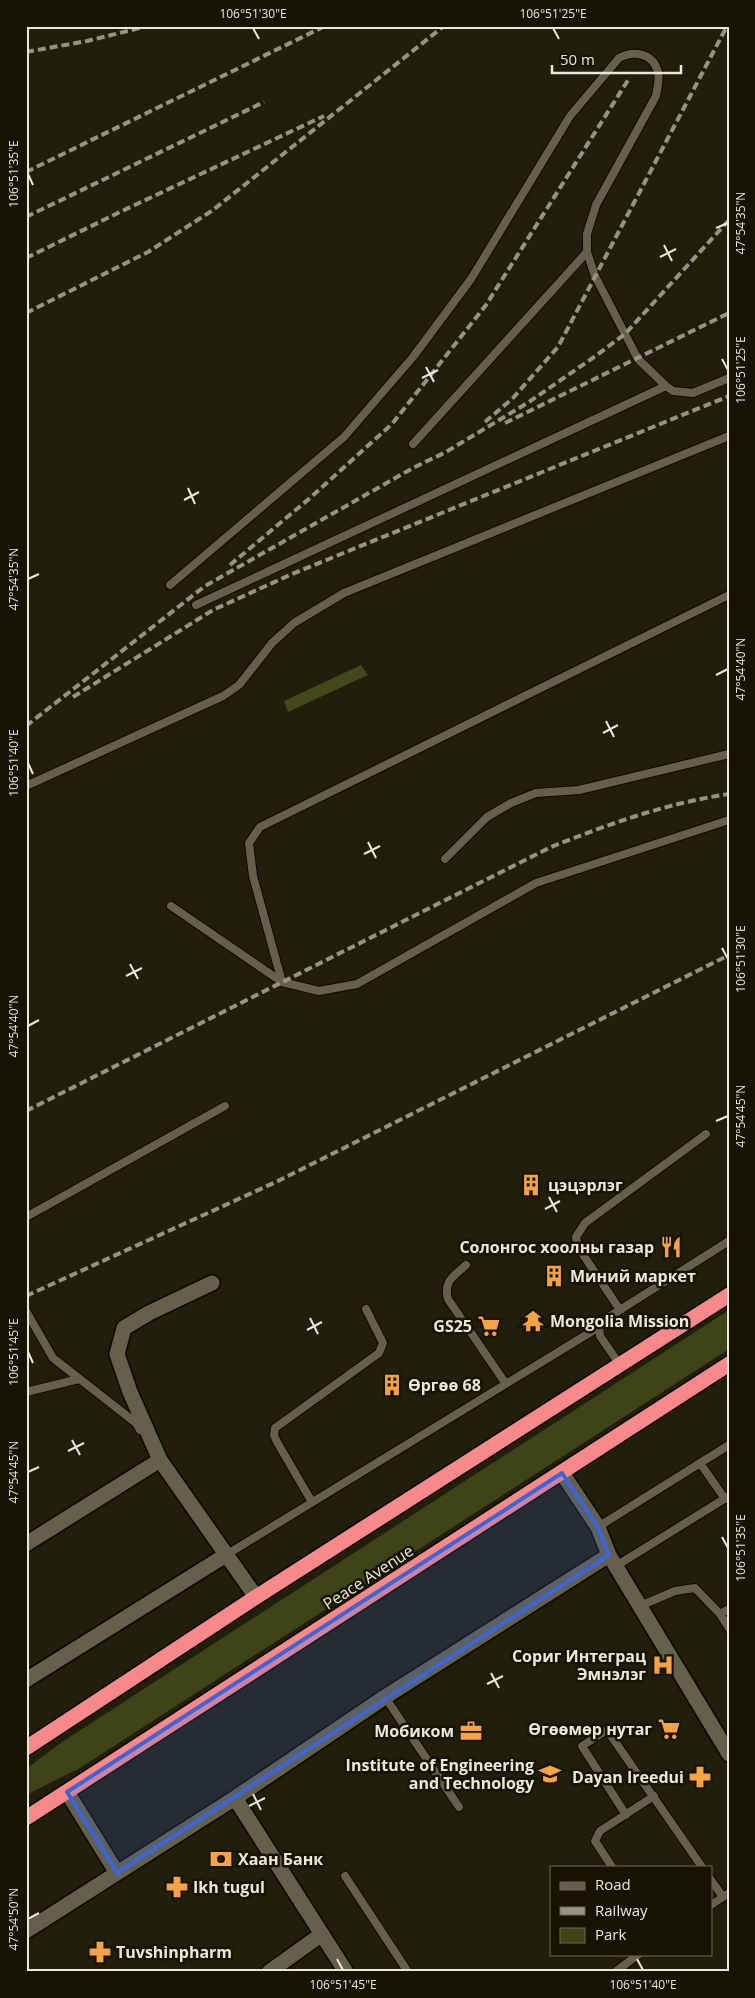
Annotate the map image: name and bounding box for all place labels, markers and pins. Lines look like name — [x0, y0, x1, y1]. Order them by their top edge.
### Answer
building icon: цэцэрлэг — [518, 1172, 544, 1198]
place label: цэцэрлэг — [548, 1174, 623, 1196]
restaurant icon: Солонгос хоолны газар — [658, 1234, 684, 1260]
place label: Солонгос хоолны газар — [459, 1236, 654, 1258]
building icon: Миний маркет — [541, 1263, 567, 1289]
place label: Миний маркет — [570, 1265, 696, 1287]
temple icon: Mongolia Mission — [520, 1308, 546, 1334]
place label: Mongolia Mission — [550, 1310, 689, 1332]
supermarket icon: GS25 — [476, 1313, 502, 1339]
place label: GS25 — [433, 1315, 472, 1337]
building icon: Өргөө 68 — [379, 1372, 405, 1398]
place label: Өргөө 68 — [408, 1374, 481, 1396]
place label: Сориг Интеграц Эмнэлэг — [512, 1645, 646, 1685]
hospital icon: Сориг Интеграц Эмнэлэг — [650, 1652, 676, 1678]
supermarket icon: Өгөөмөр нутаг — [656, 1716, 682, 1742]
office icon: Мобиком — [458, 1718, 484, 1744]
place label: Өгөөмөр нутаг — [528, 1718, 652, 1740]
place label: Мобиком — [374, 1720, 454, 1742]
place label: Institute of Engineering and Technology — [346, 1754, 535, 1794]
school or university icon: Institute of Engineering and Technology — [537, 1761, 563, 1787]
pharmacy icon: Dayan Ireedui — [687, 1764, 713, 1790]
place label: Dayan Ireedui — [572, 1766, 684, 1788]
bank icon: Хаан Банк — [208, 1846, 234, 1872]
place label: Хаан Банк — [238, 1848, 323, 1870]
pharmacy icon: Ikh tugul — [164, 1874, 190, 1900]
place label: Ikh tugul — [193, 1876, 265, 1898]
pharmacy icon: Tuvshinpharm — [87, 1939, 113, 1965]
place label: Tuvshinpharm — [116, 1941, 232, 1963]

